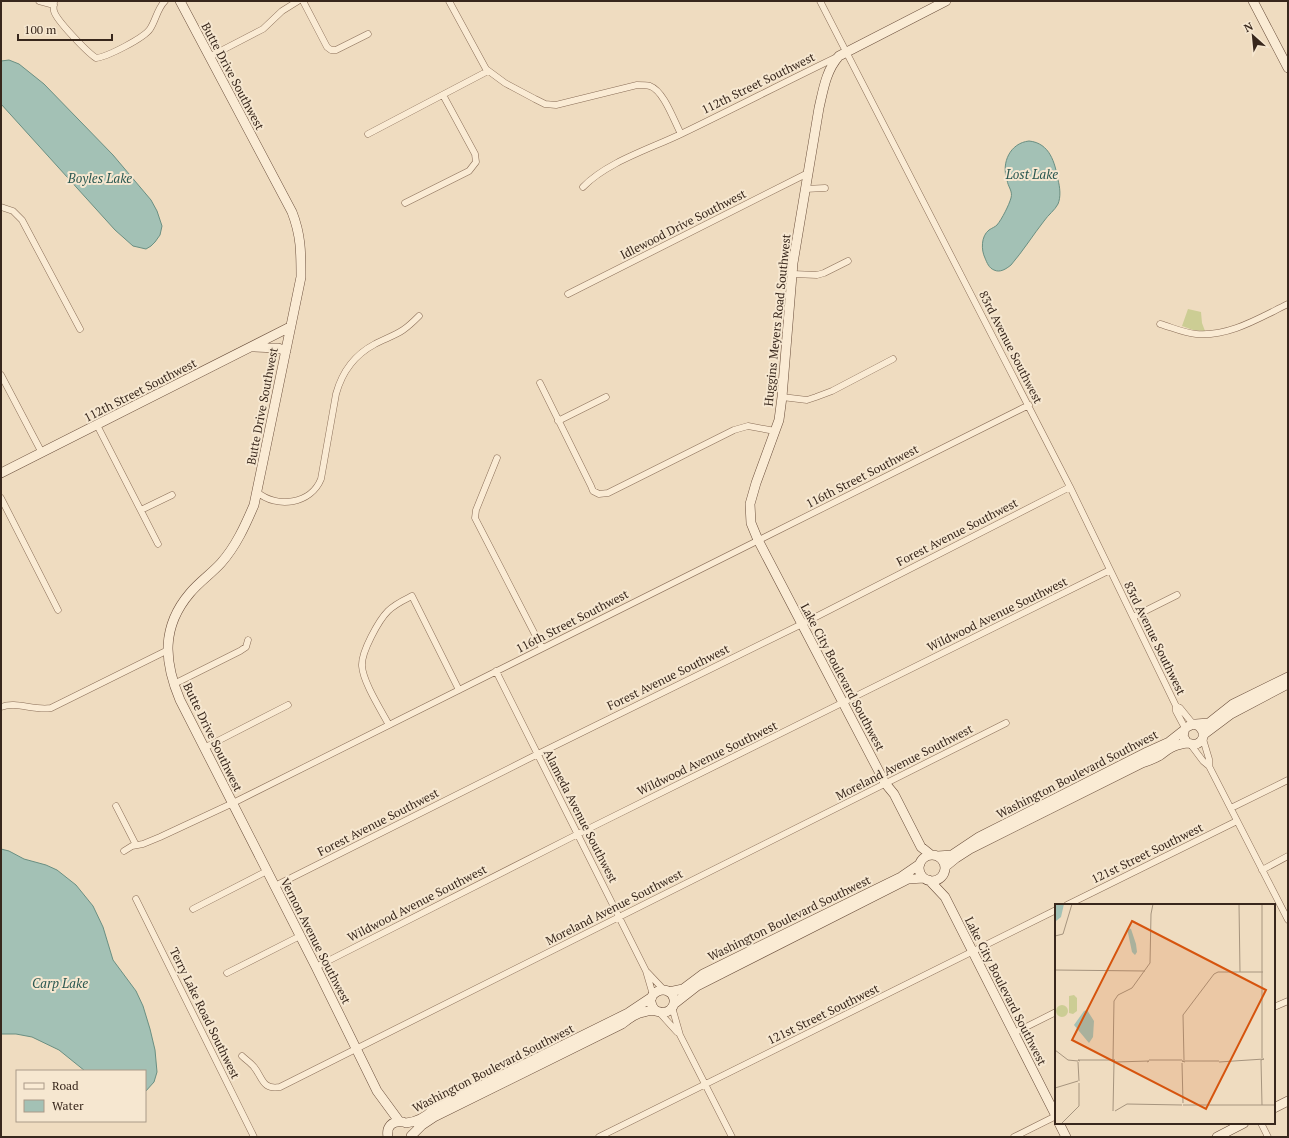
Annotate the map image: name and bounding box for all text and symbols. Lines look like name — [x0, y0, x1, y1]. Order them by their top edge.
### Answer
scale bar — [18, 16, 112, 42]
north arrow — [1233, 16, 1273, 56]
text: N — [1242, 19, 1256, 35]
street label: Butte Drive Southwest — [198, 20, 268, 133]
text: 100 m — [24, 22, 57, 37]
street label: 112th Street Southwest — [699, 49, 818, 117]
water label: Lost Lake — [1005, 165, 1058, 183]
water label: Boyles Lake — [67, 169, 132, 187]
street label: Idlewood Drive Southwest — [618, 185, 749, 262]
street label: Huggins Meyers Road Southwest — [760, 232, 794, 407]
street label: 83rd Avenue Southwest — [976, 288, 1046, 406]
street label: Butte Drive Southwest — [243, 345, 281, 466]
street label: 112th Street Southwest — [81, 355, 199, 425]
street label: 116th Street Southwest — [803, 441, 921, 511]
street label: Forest Avenue Southwest — [894, 495, 1021, 569]
street label: Wildwood Avenue Southwest — [924, 573, 1070, 655]
street label: 83rd Avenue Southwest — [1121, 579, 1189, 698]
street label: 116th Street Southwest — [513, 586, 631, 656]
street label: Lake City Boulevard Southwest — [798, 601, 889, 754]
street label: Forest Avenue Southwest — [604, 641, 732, 713]
street label: Butte Drive Southwest — [180, 680, 246, 794]
street label: Wildwood Avenue Southwest — [634, 717, 780, 799]
street label: Moreland Avenue Southwest — [833, 721, 976, 803]
street label: Washington Boulevard Southwest — [994, 726, 1161, 821]
street label: Alameda Avenue Southwest — [541, 747, 621, 886]
street label: Forest Avenue Southwest — [315, 785, 442, 859]
street label: 121st Street Southwest — [1089, 819, 1206, 887]
street label: Wildwood Avenue Southwest — [345, 861, 490, 945]
street label: Moreland Avenue Southwest — [543, 866, 686, 948]
street label: Washington Boulevard Southwest — [705, 872, 873, 964]
street label: Vernon Avenue Southwest — [278, 876, 355, 1007]
inset map — [1055, 904, 1275, 1124]
street label: Lake City Boulevard Southwest — [962, 914, 1050, 1068]
street label: Terry Lake Road Southwest — [167, 945, 244, 1082]
water label: Carp Lake — [32, 974, 88, 992]
street label: 121st Street Southwest — [765, 980, 882, 1048]
street label: Washington Boulevard Southwest — [410, 1020, 577, 1115]
legend — [16, 1070, 146, 1122]
text: Road — [52, 1078, 79, 1093]
text: Water — [52, 1098, 84, 1113]

